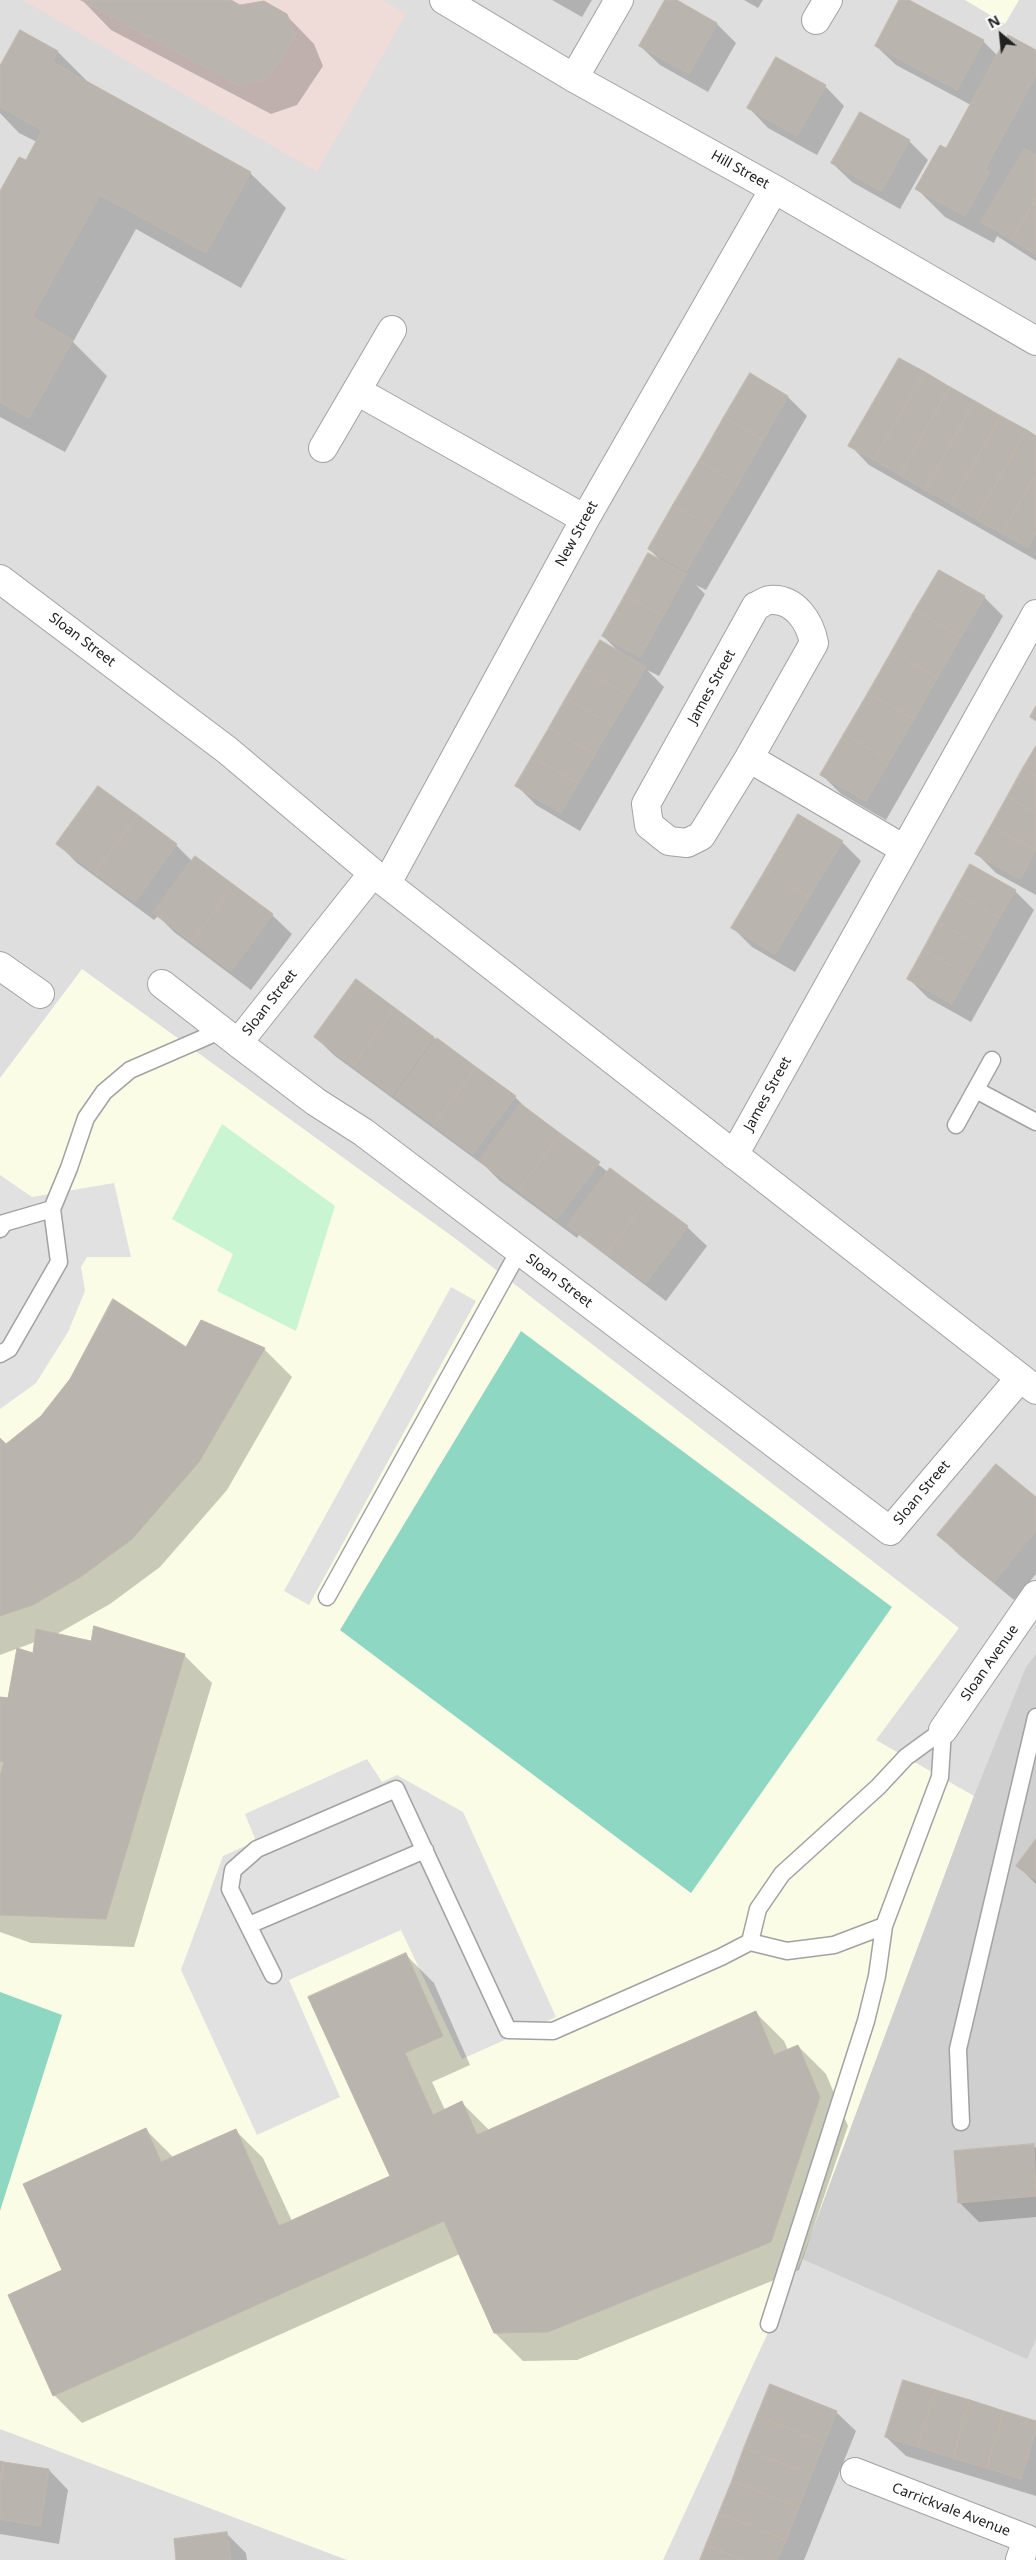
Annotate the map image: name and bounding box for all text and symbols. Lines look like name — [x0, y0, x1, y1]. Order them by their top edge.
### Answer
north arrow — [976, 10, 1026, 60]
text: N — [984, 10, 1003, 32]
street label: Hill Street — [708, 147, 772, 193]
street label: New Street — [552, 498, 602, 570]
street label: Sloan Street — [45, 610, 119, 670]
street label: James Street — [685, 647, 739, 727]
street label: Sloan Street — [239, 967, 301, 1039]
street label: James Street — [741, 1054, 795, 1134]
street label: Sloan Street — [522, 1251, 596, 1311]
street label: Sloan Street — [890, 1457, 954, 1529]
street label: Sloan Avenue — [958, 1622, 1022, 1704]
street label: Carrickvale Avenue — [889, 2480, 1013, 2540]

